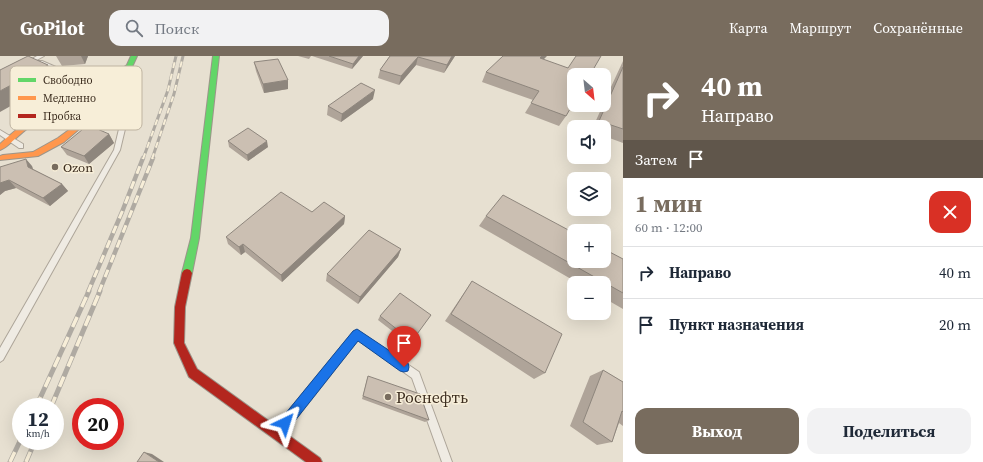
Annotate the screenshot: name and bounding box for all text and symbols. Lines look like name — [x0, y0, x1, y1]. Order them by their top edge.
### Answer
search box — [109, 10, 389, 46]
text: GoPilot — [20, 15, 85, 41]
icon: search — [123, 17, 145, 39]
text: Поиск — [155, 18, 199, 39]
text: Карта — [729, 18, 768, 38]
text: Маршрут — [790, 18, 851, 38]
text: Сохранённые — [873, 18, 963, 38]
legend — [10, 66, 142, 130]
text: 40 m — [701, 67, 763, 105]
north arrow — [567, 68, 611, 112]
map controls — [567, 68, 611, 320]
icon: right — [635, 72, 687, 124]
text: Свободно — [43, 73, 93, 88]
text: Медленно — [43, 91, 96, 106]
text: Направо — [701, 103, 774, 128]
text: Пробка — [43, 109, 82, 124]
button: sound — [567, 120, 611, 164]
icon: arrive — [685, 148, 707, 170]
text: Затем — [635, 149, 677, 170]
place label: Ozon — [63, 159, 93, 176]
marker: Ozon — [50, 162, 60, 172]
button: layers — [567, 172, 611, 216]
text: 1 мин — [635, 187, 702, 220]
button: close — [929, 191, 971, 233]
text: 60 m · 12:00 — [635, 219, 703, 236]
button: + — [567, 224, 611, 268]
icon: right — [635, 262, 657, 284]
text: Направо — [669, 262, 731, 283]
text: 40 m — [939, 262, 971, 283]
button: − — [567, 276, 611, 320]
icon: arrive — [635, 314, 657, 336]
text: Пункт назначения — [669, 314, 804, 335]
text: 20 m — [939, 314, 971, 335]
pin — [387, 326, 421, 367]
icon: arrive — [393, 332, 415, 354]
place label: Роснефть — [396, 386, 468, 408]
marker: Роснефть — [383, 392, 393, 402]
speed limit sign: 20 — [72, 398, 124, 450]
position arrow — [264, 402, 306, 444]
text: 12 — [27, 405, 49, 433]
button: Выход — [635, 408, 799, 454]
button: Поделиться — [807, 408, 971, 454]
text: km/h — [26, 427, 50, 440]

